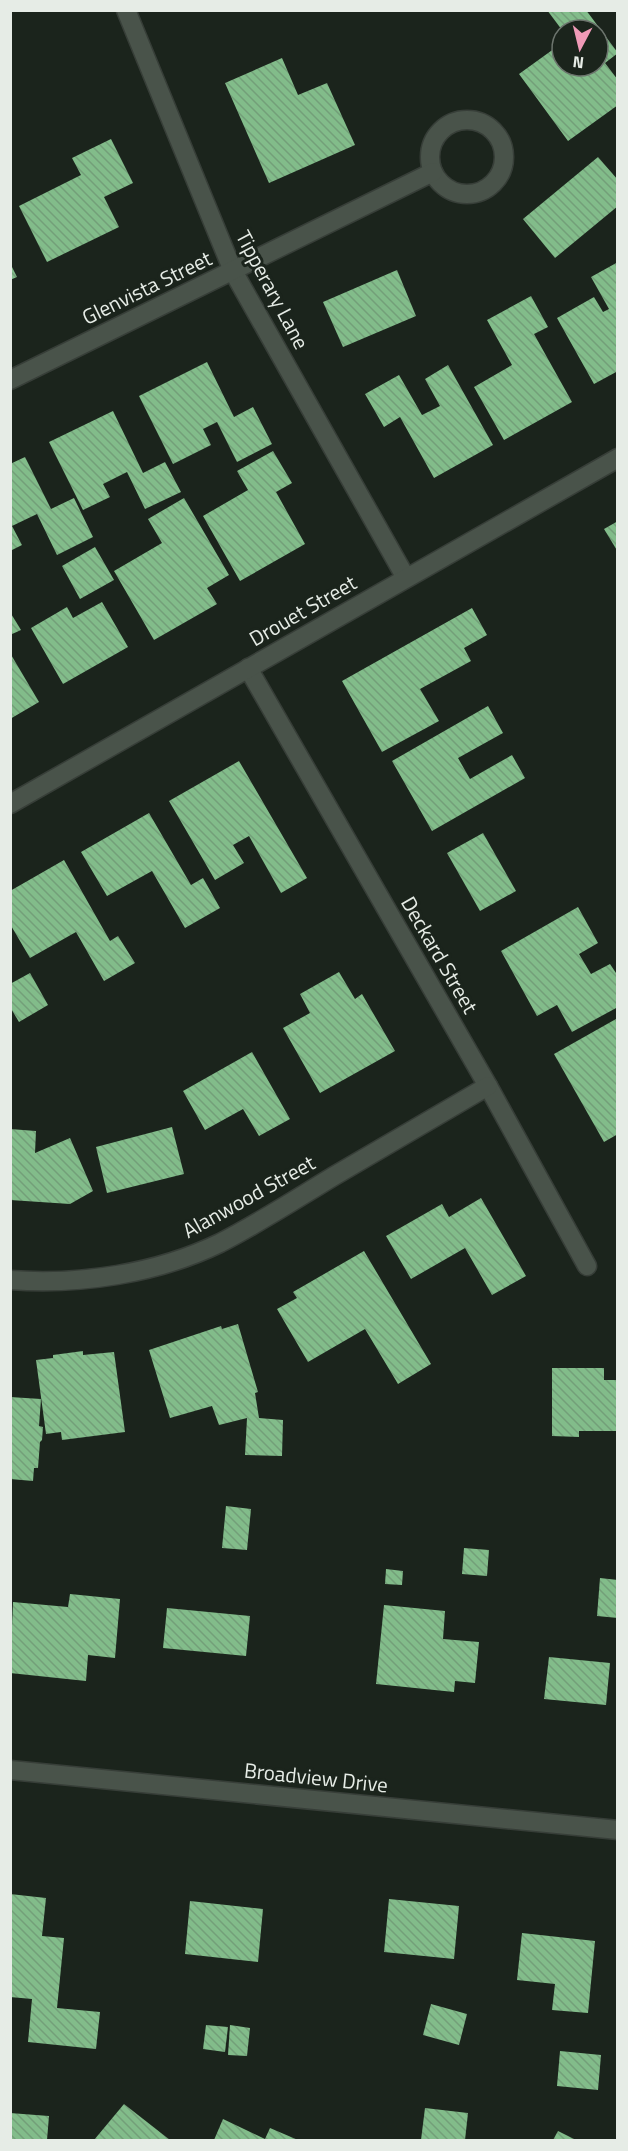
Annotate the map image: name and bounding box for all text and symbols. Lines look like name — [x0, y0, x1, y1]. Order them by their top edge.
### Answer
north arrow — [550, 18, 610, 78]
text: N — [571, 50, 585, 75]
street label: Tipperary Lane — [228, 224, 318, 355]
street label: Glenvista Street — [76, 242, 217, 332]
street label: Drouet Street — [243, 566, 363, 654]
street label: Deckard Street — [393, 890, 487, 1020]
street label: Alanwood Street — [176, 1146, 321, 1246]
street label: Broadview Drive — [243, 1754, 390, 1800]

